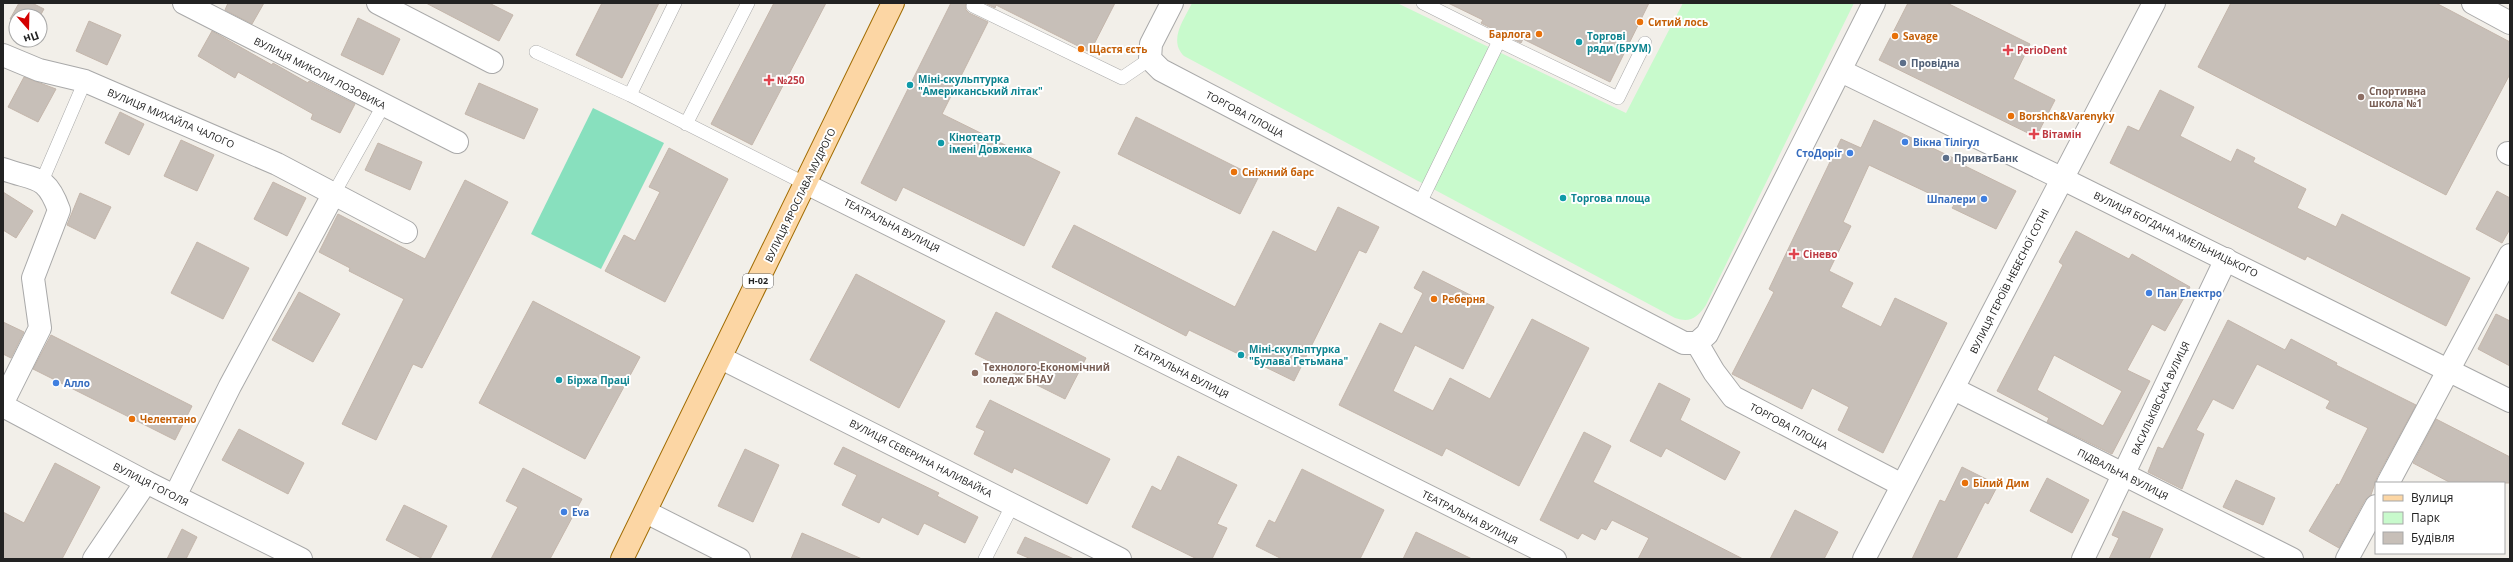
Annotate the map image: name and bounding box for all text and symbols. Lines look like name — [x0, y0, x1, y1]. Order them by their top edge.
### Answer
north arrow — [8, 8, 48, 48]
place label: Ситий лось — [1648, 15, 1708, 29]
marker: Ситий лось — [1635, 17, 1645, 27]
place label: Барлога — [1489, 27, 1531, 41]
text: Пн — [22, 28, 41, 48]
marker: Барлога — [1534, 29, 1544, 39]
place label: Торгові ряди (БРУМ) — [1587, 29, 1651, 55]
place label: Savage — [1903, 29, 1938, 43]
marker: Savage — [1890, 31, 1900, 41]
street label: ВУЛИЦЯ МИКОЛИ ЛОЗОВИКА — [252, 34, 389, 113]
marker: Торгові ряди (БРУМ) — [1574, 37, 1584, 47]
place label: Щастя єсть — [1089, 42, 1147, 56]
place label: PerioDent — [2017, 43, 2068, 57]
marker: Щастя єсть — [1076, 44, 1086, 54]
marker: PerioDent — [2002, 44, 2014, 56]
place label: Провідна — [1911, 56, 1960, 70]
marker: Провідна — [1898, 58, 1908, 68]
place label: Міні-скульптурка "Американський літак" — [918, 72, 1043, 98]
place label: №250 — [777, 73, 805, 87]
marker: №250 — [764, 75, 774, 85]
marker: Міні-скульптурка "Американський літак" — [905, 80, 915, 90]
place label: Спортивна школа №1 — [2369, 84, 2426, 110]
street label: ВУЛИЦЯ МИХАЙЛА ЧАЛОГО — [105, 85, 237, 151]
street label: ТОРГОВА ПЛОЩА — [1204, 88, 1287, 141]
marker: Спортивна школа №1 — [2356, 92, 2366, 102]
place label: Borshch&Varenyky — [2019, 109, 2115, 123]
marker: Borshch&Varenyky — [2006, 111, 2016, 121]
street label: ВУЛИЦЯ ЯРОСЛАВА МУДРОГО — [761, 125, 839, 264]
place label: Вітамін — [2042, 127, 2081, 141]
marker: Вітамін — [2029, 129, 2039, 139]
place label: Кінотеатр імені Довженка — [949, 130, 1032, 156]
place label: Вікна Тілігул — [1913, 135, 1979, 149]
marker: Вікна Тілігул — [1900, 137, 1910, 147]
marker: Кінотеатр імені Довженка — [936, 138, 946, 148]
place label: СтоДоріг — [1796, 146, 1842, 160]
marker: СтоДоріг — [1845, 148, 1855, 158]
place label: ПриватБанк — [1954, 151, 2019, 165]
marker: ПриватБанк — [1941, 153, 1951, 163]
place label: Сніжний барс — [1242, 165, 1314, 179]
marker: Сніжний барс — [1229, 167, 1239, 177]
street label: ВУЛИЦЯ БОГДАНА ХМЕЛЬНИЦЬКОГО — [2091, 188, 2261, 280]
place label: Торгова площа — [1571, 191, 1650, 205]
place label: Шпалери — [1927, 192, 1976, 206]
marker: Торгова площа — [1558, 193, 1568, 203]
marker: Шпалери — [1979, 194, 1989, 204]
street label: ТЕАТРАЛЬНА ВУЛИЦЯ — [842, 195, 942, 255]
street label: ВУЛИЦЯ ГЕРОЇВ НЕБЕСНОЇ СОТНІ — [1966, 206, 2052, 356]
place label: Сінево — [1803, 247, 1837, 261]
marker: Сінево — [1788, 248, 1800, 260]
road number: Н-02 — [743, 274, 773, 288]
place label: Пан Електро — [2157, 286, 2222, 300]
marker: Пан Електро — [2144, 288, 2154, 298]
place label: Реберня — [1442, 292, 1485, 306]
marker: Реберня — [1429, 294, 1439, 304]
street label: ВАСИЛЬКІВСЬКА ВУЛИЦЯ — [2127, 339, 2193, 457]
street label: ТЕАТРАЛЬНА ВУЛИЦЯ — [1131, 341, 1231, 401]
place label: Міні-скульптурка "Булава Гетьмана" — [1249, 342, 1349, 368]
marker: Міні-скульптурка "Булава Гетьмана" — [1236, 350, 1246, 360]
place label: Технолого-Економічний коледж БНАУ — [983, 360, 1110, 386]
marker: Технолого-Економічний коледж БНАУ — [970, 368, 980, 378]
place label: Біржа Праці — [567, 373, 630, 387]
marker: Біржа Праці — [554, 375, 564, 385]
place label: Алло — [64, 376, 90, 390]
marker: Алло — [51, 378, 61, 388]
street label: ТОРГОВА ПЛОЩА — [1748, 400, 1831, 453]
place label: Челентано — [140, 412, 197, 426]
marker: Челентано — [127, 414, 137, 424]
street label: ВУЛИЦЯ СЕВЕРИНА НАЛИВАЙКА — [847, 416, 995, 501]
street label: ПІДВАЛЬНА ВУЛИЦЯ — [2075, 445, 2171, 503]
street label: ВУЛИЦЯ ГОГОЛЯ — [111, 459, 191, 509]
place label: Білий Дим — [1973, 476, 2029, 490]
marker: Білий Дим — [1960, 478, 1970, 488]
legend — [2375, 482, 2505, 554]
street label: ТЕАТРАЛЬНА ВУЛИЦЯ — [1420, 487, 1520, 547]
text: Вулиця — [2411, 489, 2453, 506]
place label: Eva — [572, 505, 589, 519]
marker: Eva — [559, 507, 569, 517]
text: Парк — [2411, 509, 2441, 526]
text: Будівля — [2411, 529, 2455, 546]

